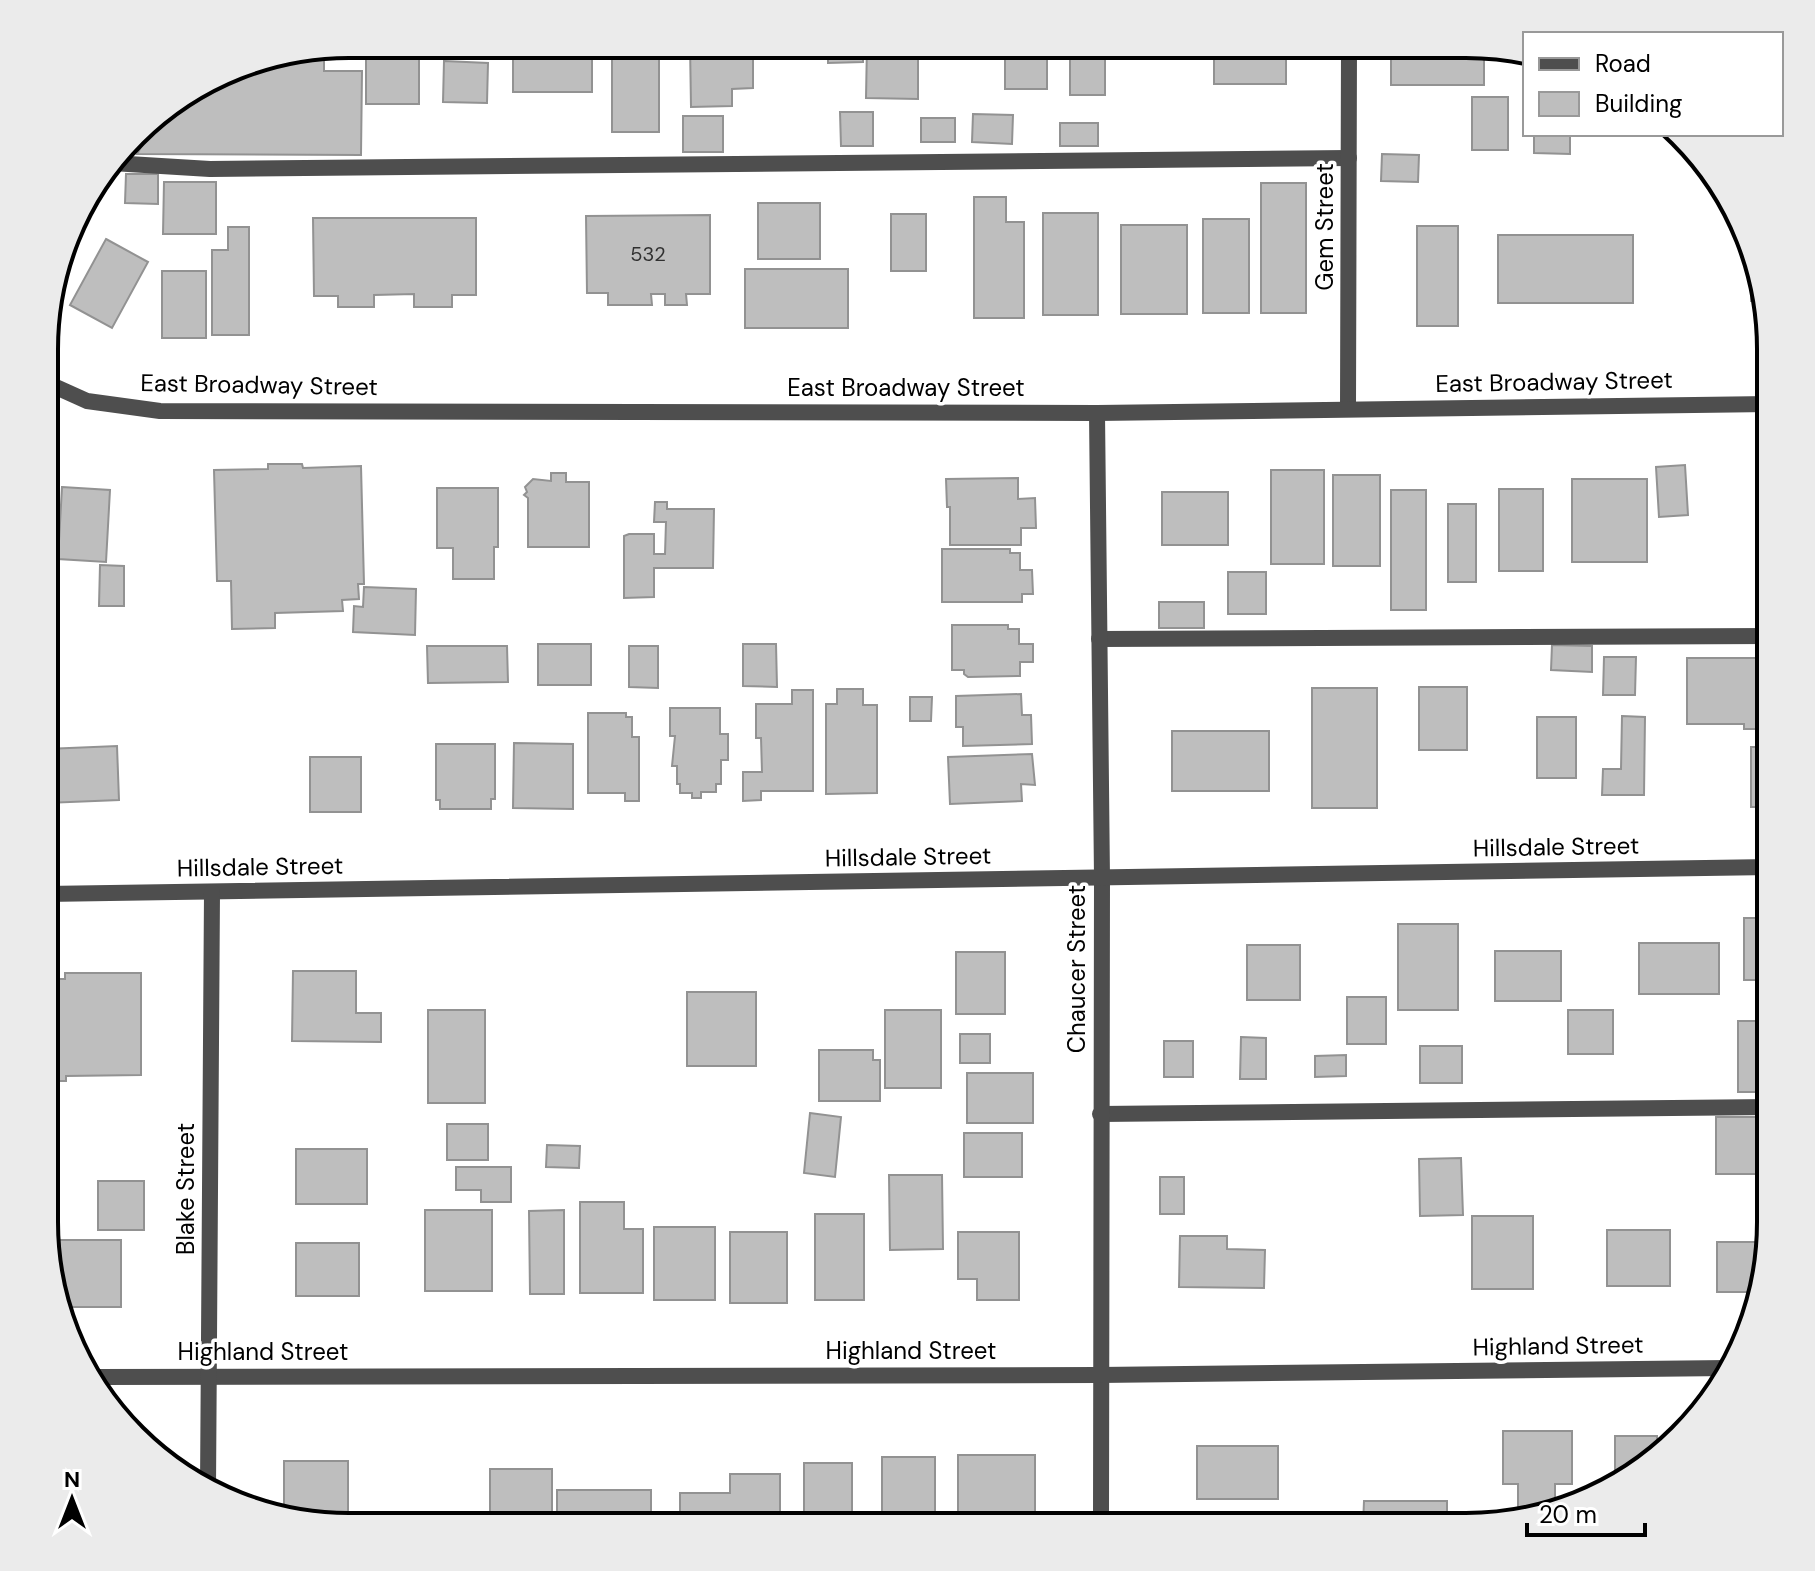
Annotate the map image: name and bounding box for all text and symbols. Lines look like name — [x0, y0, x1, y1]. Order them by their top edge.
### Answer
legend — [1523, 32, 1783, 136]
text: Road — [1595, 48, 1651, 79]
text: Building — [1595, 88, 1682, 119]
street label: Gem Street — [1309, 163, 1340, 291]
house number: 532 — [630, 241, 666, 267]
street label: East Broadway Street — [1435, 364, 1673, 399]
street label: East Broadway Street — [140, 367, 378, 402]
street label: East Broadway Street — [787, 372, 1025, 403]
street label: Hillsdale Street — [1473, 830, 1639, 863]
street label: Hillsdale Street — [825, 840, 991, 873]
street label: Hillsdale Street — [177, 850, 343, 883]
street label: Chaucer Street — [1061, 885, 1092, 1053]
street label: Blake Street — [170, 1123, 201, 1255]
street label: Highland Street — [1472, 1329, 1644, 1362]
street label: Highland Street — [826, 1335, 996, 1366]
street label: Highland Street — [178, 1336, 348, 1367]
north arrow — [32, 1459, 112, 1539]
text: N — [64, 1465, 80, 1494]
scale bar — [1527, 1487, 1645, 1537]
text: 20 m — [1539, 1499, 1597, 1530]

